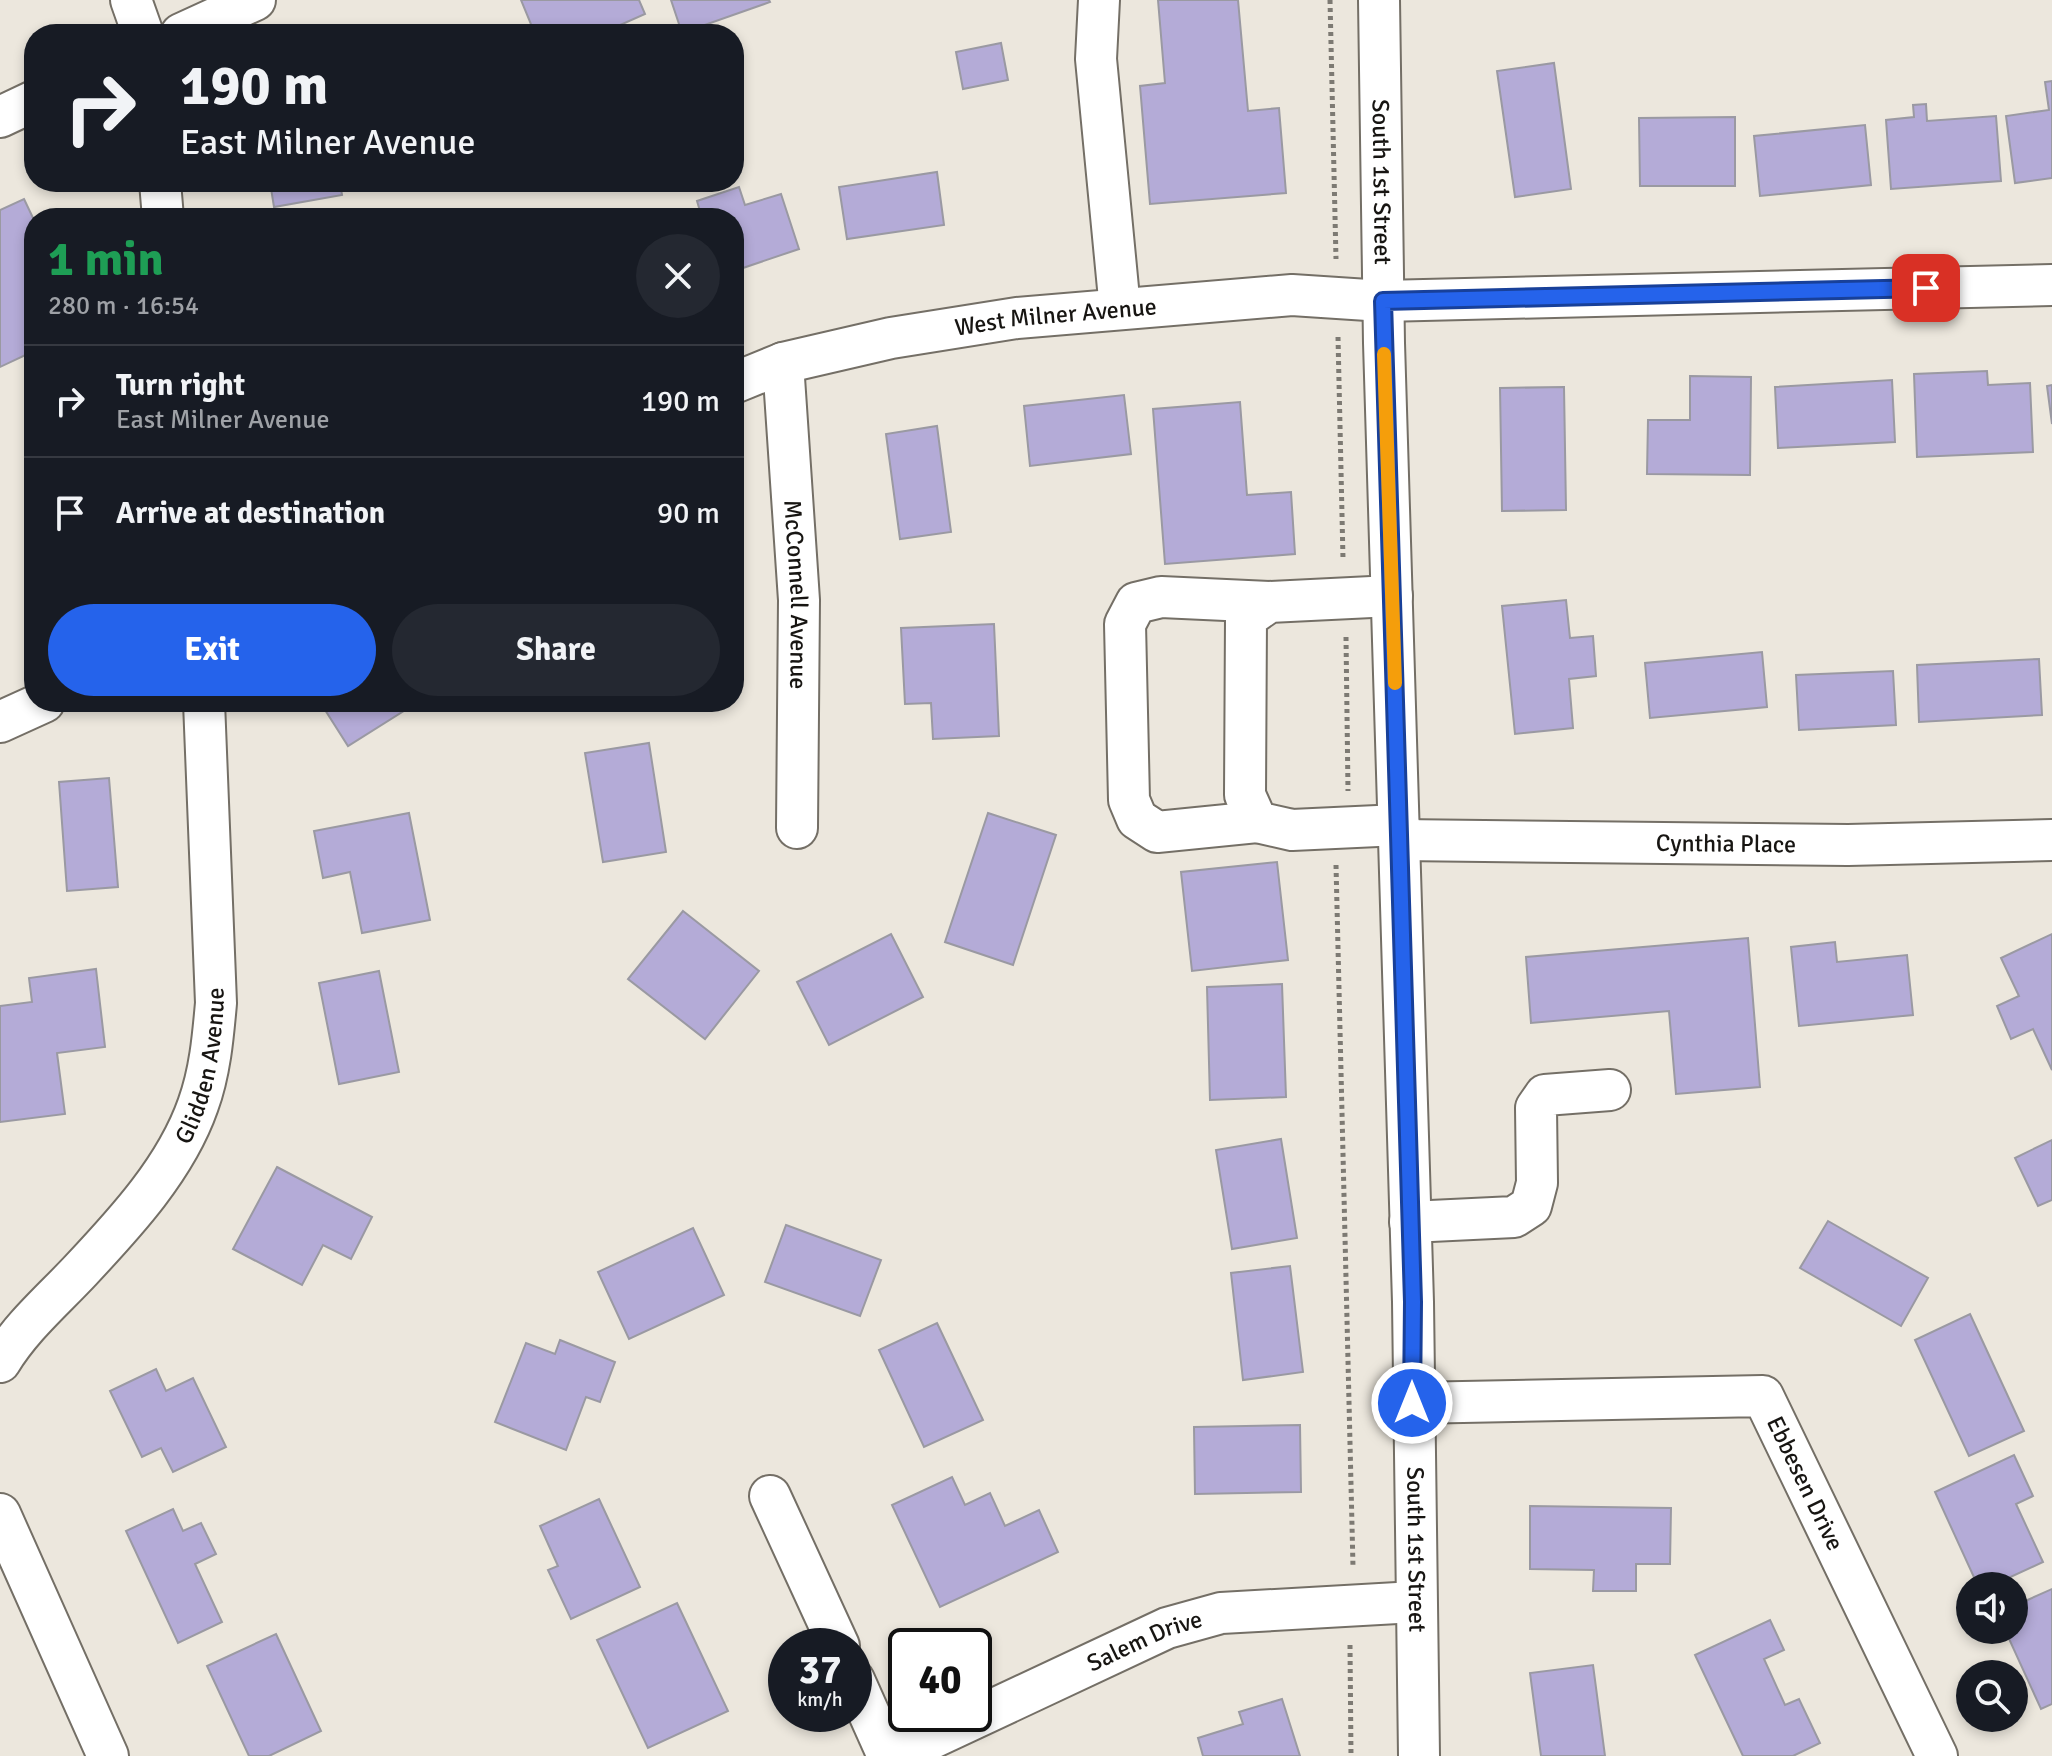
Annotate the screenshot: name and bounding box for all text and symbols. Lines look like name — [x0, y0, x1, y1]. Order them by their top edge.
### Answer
text: 190 m — [180, 51, 328, 120]
icon: right — [48, 56, 152, 160]
street label: South 1st Street — [1365, 99, 1398, 265]
text: East Milner Avenue — [180, 120, 475, 165]
text: 1 min — [48, 230, 164, 289]
button: close — [636, 234, 720, 318]
pin — [1892, 254, 1960, 322]
icon: arrive — [1904, 266, 1948, 310]
text: 280 m · 16:54 — [48, 290, 199, 322]
street label: West Milner Avenue — [953, 291, 1158, 343]
text: Turn right — [116, 367, 245, 404]
icon: right — [48, 379, 92, 423]
text: 190 m — [641, 383, 720, 420]
text: East Milner Avenue — [116, 404, 329, 436]
icon: arrive — [48, 491, 92, 535]
text: Arrive at destination — [116, 495, 385, 532]
text: 90 m — [657, 495, 720, 532]
street label: McConnell Avenue — [777, 499, 814, 690]
button: Exit — [48, 604, 376, 696]
button: Share — [392, 604, 720, 696]
street label: Cynthia Place — [1656, 828, 1796, 859]
street label: Glidden Avenue — [168, 987, 231, 1149]
position arrow — [1370, 1361, 1454, 1445]
street label: Ebbesen Drive — [1760, 1411, 1850, 1555]
street label: South 1st Street — [1400, 1467, 1432, 1632]
map controls — [1956, 1572, 2028, 1732]
button: sound — [1956, 1572, 2028, 1644]
street label: Salem Drive — [1082, 1604, 1205, 1678]
speed limit sign: 40 — [888, 1628, 992, 1732]
text: 37 — [798, 1645, 842, 1695]
button: search — [1956, 1660, 2028, 1732]
text: km/h — [797, 1687, 843, 1712]

